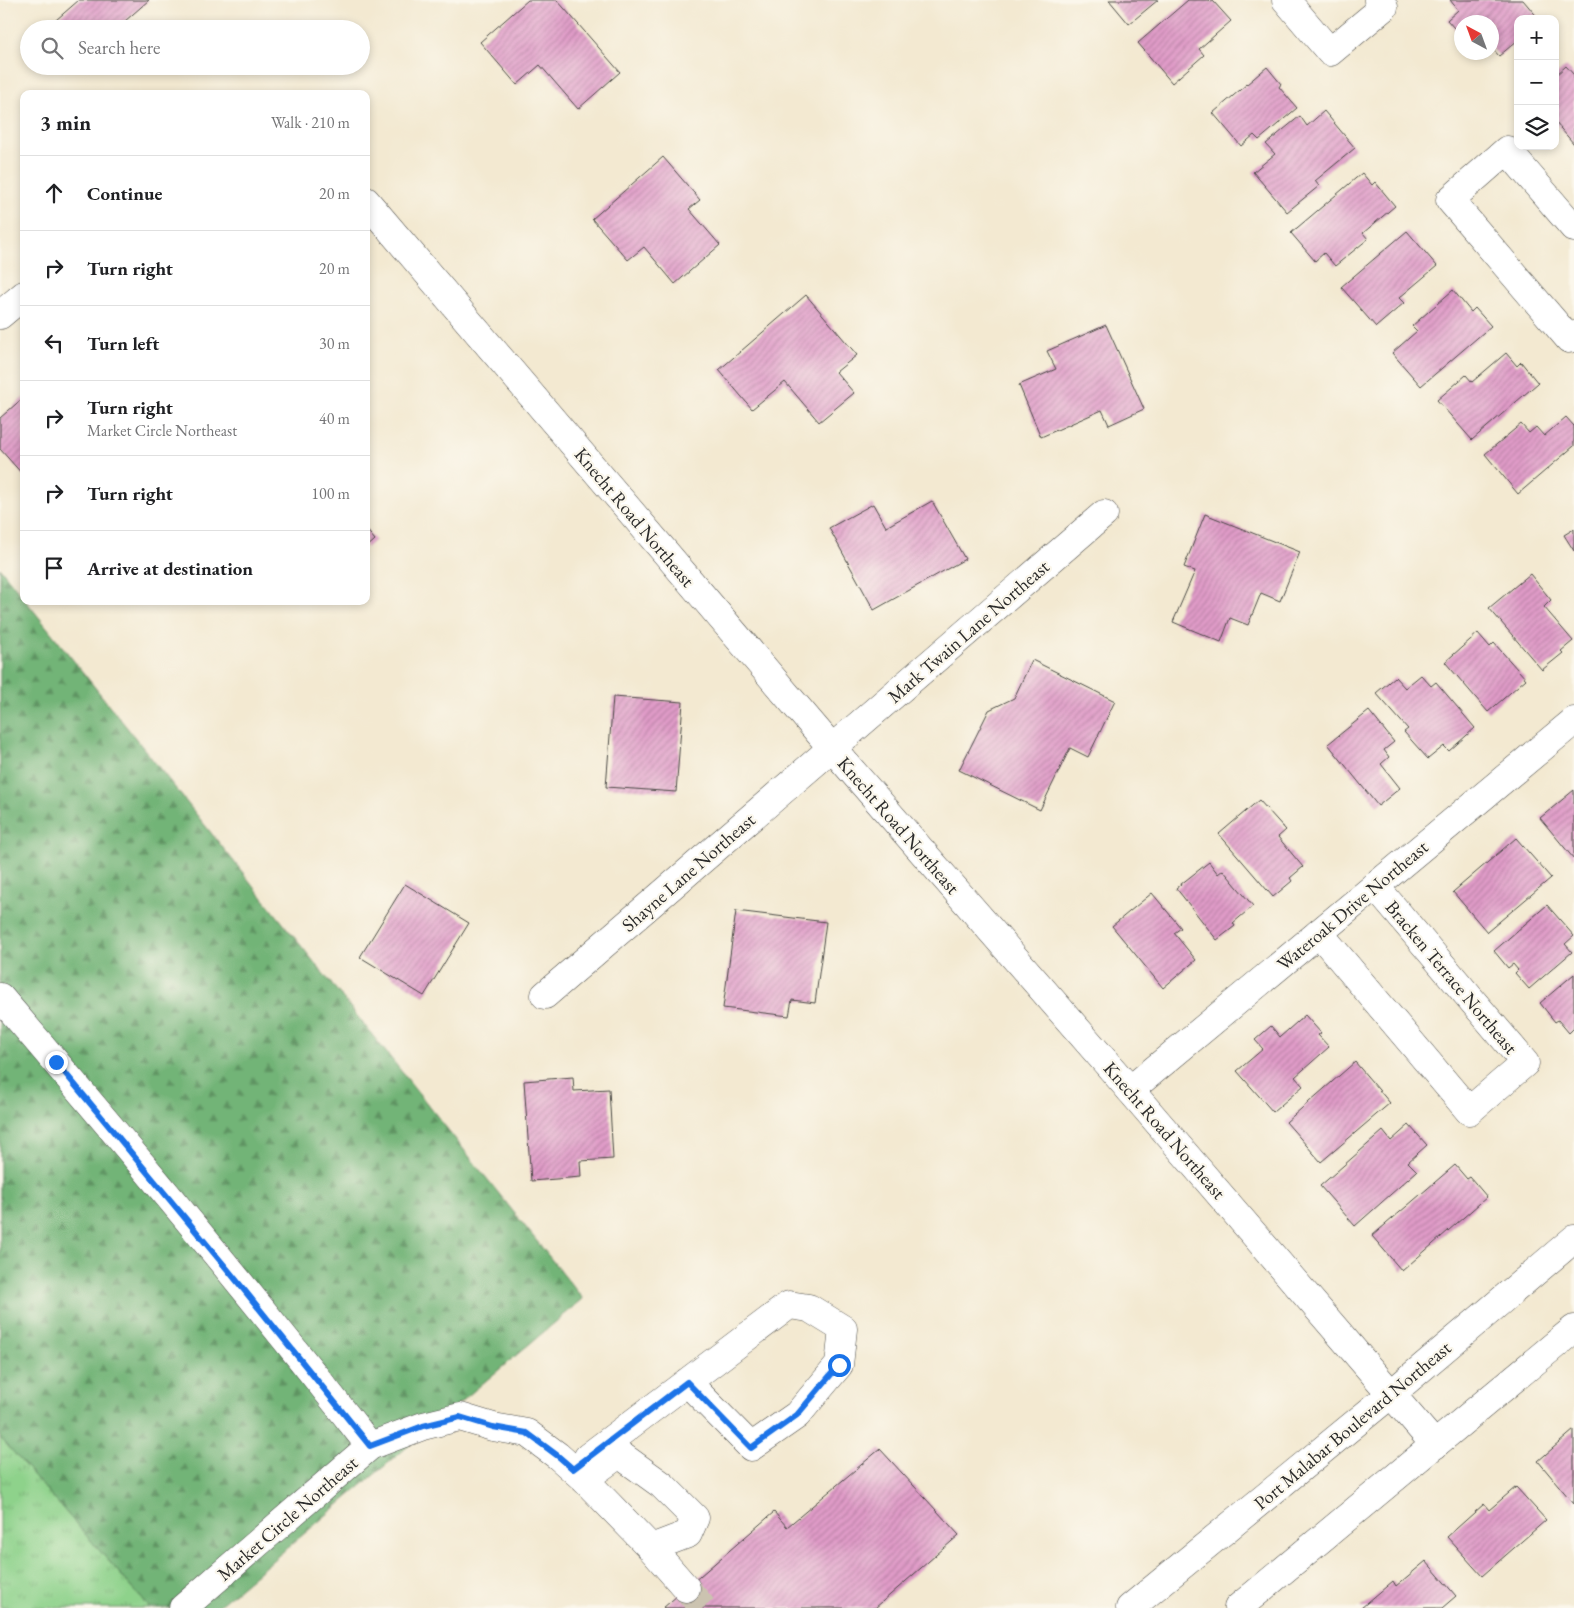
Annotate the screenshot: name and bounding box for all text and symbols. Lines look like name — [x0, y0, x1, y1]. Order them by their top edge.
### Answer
north arrow — [1454, 15, 1499, 60]
map controls — [1514, 15, 1559, 150]
button: + — [1514, 15, 1559, 60]
search box — [20, 20, 370, 75]
icon: search — [38, 34, 66, 62]
text: Search here — [78, 35, 160, 60]
button: − — [1514, 60, 1559, 105]
button: layers — [1514, 105, 1559, 150]
text: 3 min — [40, 109, 91, 136]
text: Walk · 210 m — [271, 112, 350, 133]
icon: ahead — [40, 179, 68, 207]
text: Continue — [87, 181, 162, 206]
text: 20 m — [319, 183, 350, 204]
icon: right — [40, 254, 68, 282]
text: Turn right — [87, 256, 173, 281]
text: 20 m — [319, 258, 350, 279]
icon: left — [40, 329, 68, 357]
text: Turn left — [87, 331, 159, 356]
text: 30 m — [319, 333, 350, 354]
text: Turn right — [87, 395, 173, 420]
icon: right — [40, 404, 68, 432]
text: 40 m — [319, 408, 350, 429]
text: Market Circle Northeast — [87, 420, 237, 441]
street label: Knecht Road Northeast — [569, 442, 700, 592]
icon: right — [40, 479, 68, 507]
text: Turn right — [87, 481, 173, 506]
text: 100 m — [311, 483, 350, 504]
icon: arrive — [40, 554, 68, 582]
street label: Mark Twain Lane Northeast — [882, 554, 1055, 709]
text: Arrive at destination — [87, 556, 253, 581]
street label: Knecht Road Northeast — [832, 751, 965, 899]
street label: Shayne Lane Northeast — [616, 807, 760, 937]
street label: Wateroak Drive Northeast — [1271, 835, 1433, 976]
street label: Bracken Terrace Northeast — [1380, 895, 1523, 1060]
route end — [45, 1051, 68, 1074]
street label: Knecht Road Northeast — [1098, 1056, 1231, 1204]
street label: Port Malabar Boulevard Northeast — [1248, 1335, 1456, 1515]
route start — [828, 1354, 851, 1377]
street label: Market Circle Northeast — [212, 1450, 363, 1586]

